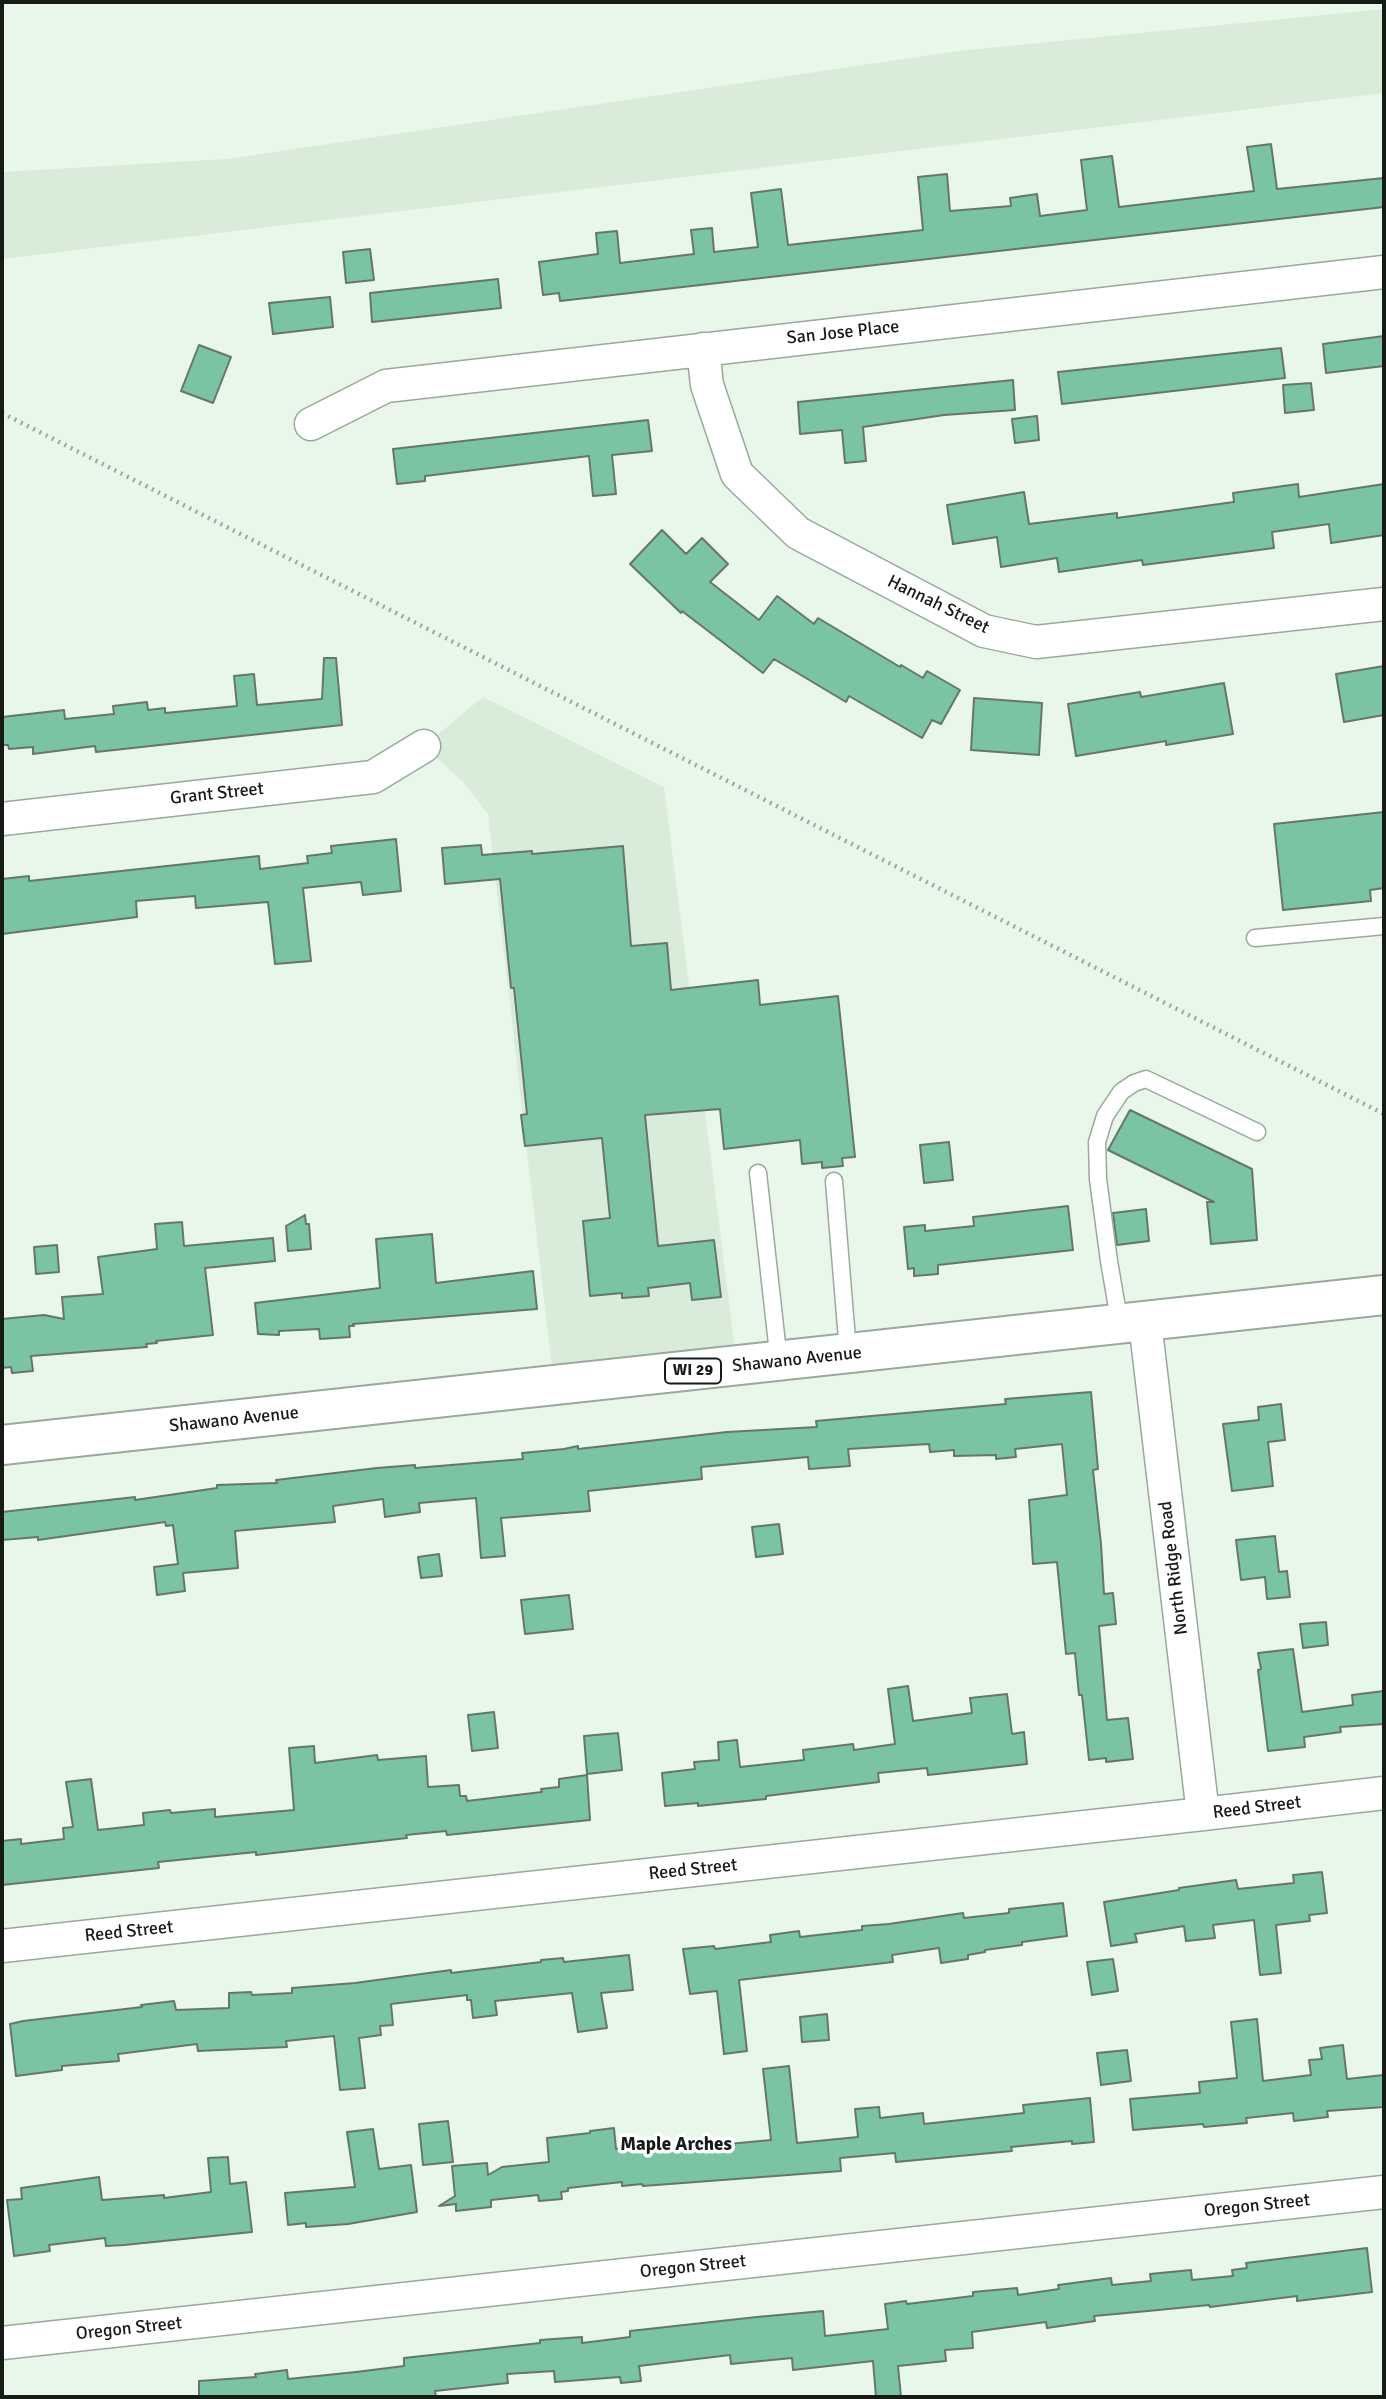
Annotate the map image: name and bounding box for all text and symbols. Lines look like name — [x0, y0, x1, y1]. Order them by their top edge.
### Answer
street label: San Jose Place — [786, 316, 900, 350]
street label: Hannah Street — [884, 571, 992, 639]
street label: Grant Street — [169, 778, 265, 810]
street label: Shawano Avenue — [731, 1342, 863, 1378]
road number: WI 29 — [665, 1358, 721, 1384]
street label: Shawano Avenue — [168, 1402, 300, 1438]
street label: North Ridge Road — [1155, 1500, 1193, 1636]
street label: Reed Street — [1212, 1792, 1302, 1824]
street label: Reed Street — [648, 1855, 738, 1885]
street label: Reed Street — [84, 1917, 174, 1947]
district label: Maple Arches — [620, 2134, 732, 2156]
street label: Oregon Street — [1203, 2190, 1311, 2222]
street label: Oregon Street — [639, 2251, 747, 2283]
street label: Oregon Street — [75, 2313, 183, 2345]

